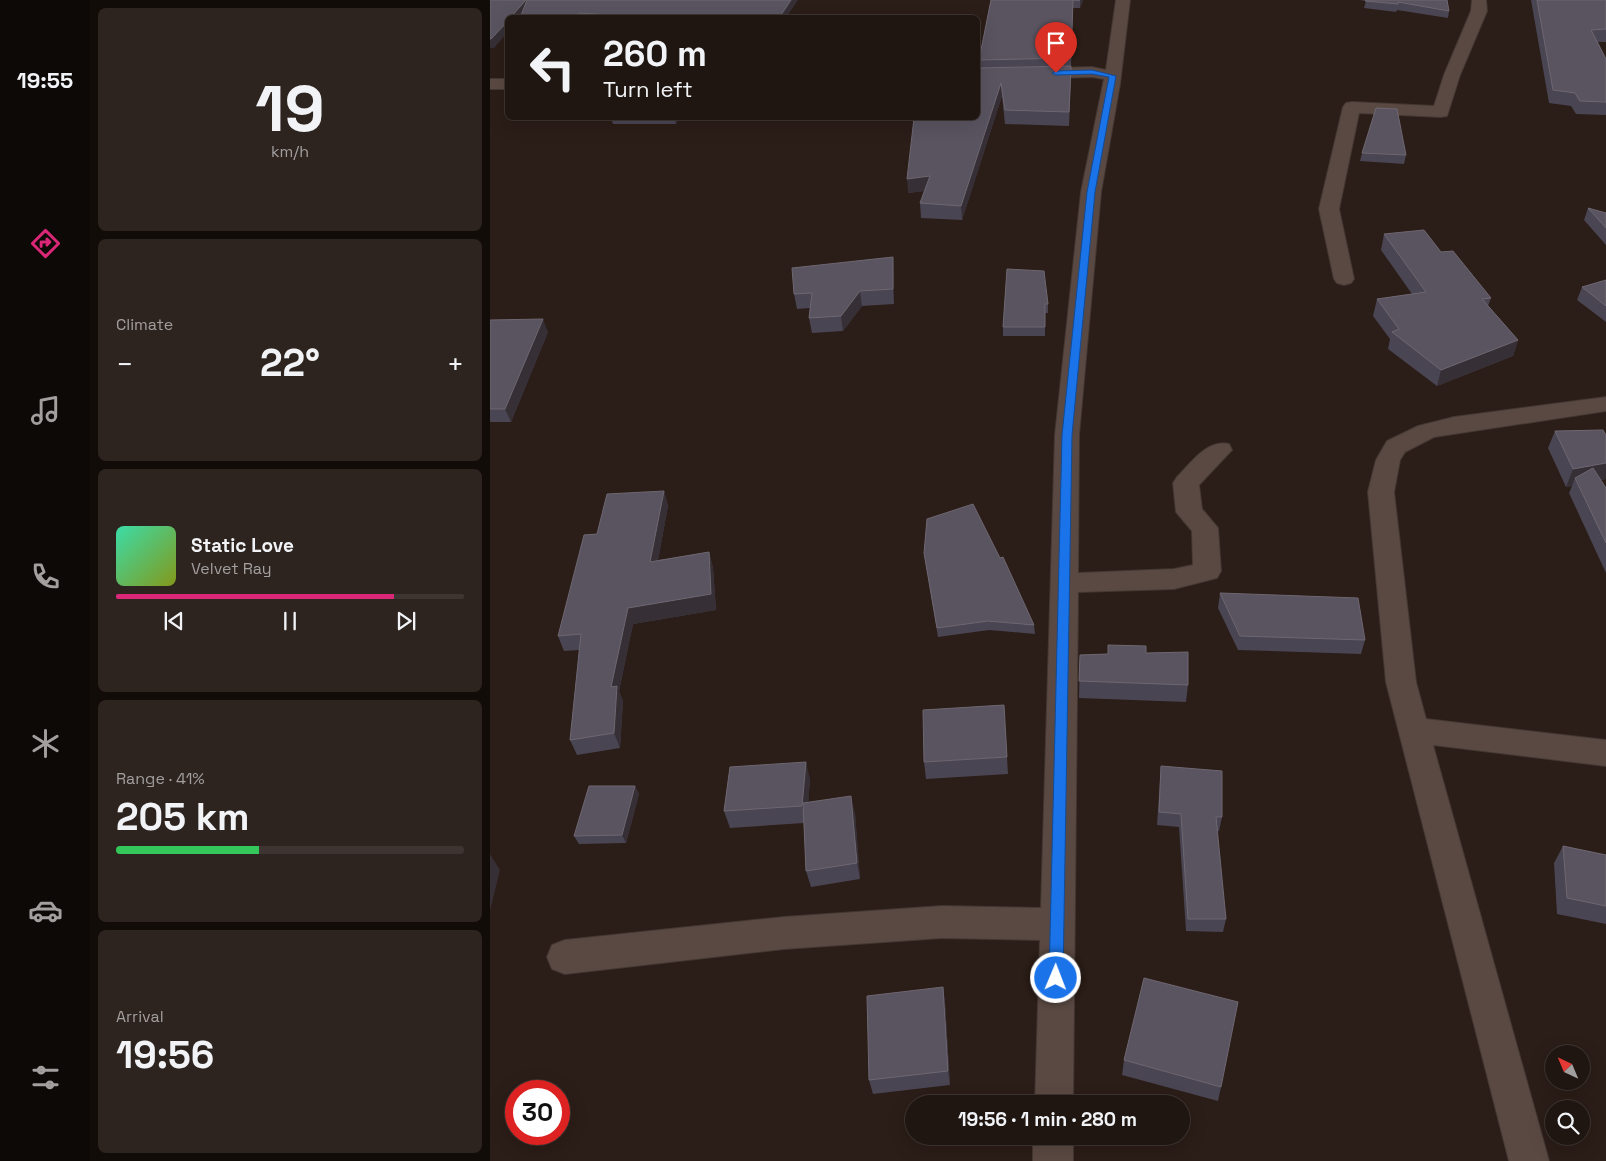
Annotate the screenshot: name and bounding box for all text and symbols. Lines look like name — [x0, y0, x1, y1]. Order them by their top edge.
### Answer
pin — [1035, 22, 1077, 73]
icon: arrive — [1042, 29, 1070, 57]
text: 260 m — [603, 32, 707, 76]
icon: left — [520, 35, 585, 100]
text: 19:55 — [17, 66, 73, 94]
text: 19 — [255, 67, 325, 150]
text: Turn left — [603, 75, 693, 103]
text: km/h — [271, 141, 309, 162]
icon: directions — [28, 226, 63, 261]
text: Climate — [116, 314, 173, 335]
text: 22° — [260, 339, 320, 387]
text: − — [116, 346, 133, 382]
text: + — [447, 346, 464, 382]
icon: music — [28, 393, 63, 428]
text: Static Love — [191, 533, 294, 558]
text: Velvet Ray — [191, 558, 272, 579]
icon: phone — [28, 559, 63, 594]
icon: previous — [160, 607, 188, 635]
icon: pause — [276, 607, 304, 635]
icon: next — [392, 607, 420, 635]
icon: climate — [28, 726, 63, 761]
text: Range · 41% — [116, 768, 205, 789]
text: 205 km — [116, 793, 250, 841]
icon: car — [28, 893, 63, 928]
position arrow — [1029, 951, 1081, 1003]
text: Arrival — [116, 1006, 164, 1027]
text: 19:56 — [116, 1031, 214, 1079]
north arrow — [1545, 1045, 1590, 1090]
map controls — [1545, 1045, 1590, 1145]
icon: filters — [28, 1060, 63, 1095]
speed limit sign: 30 — [505, 1080, 570, 1145]
button: search — [1545, 1100, 1590, 1145]
text: 19:56 · 1 min · 280 m — [958, 1107, 1137, 1132]

